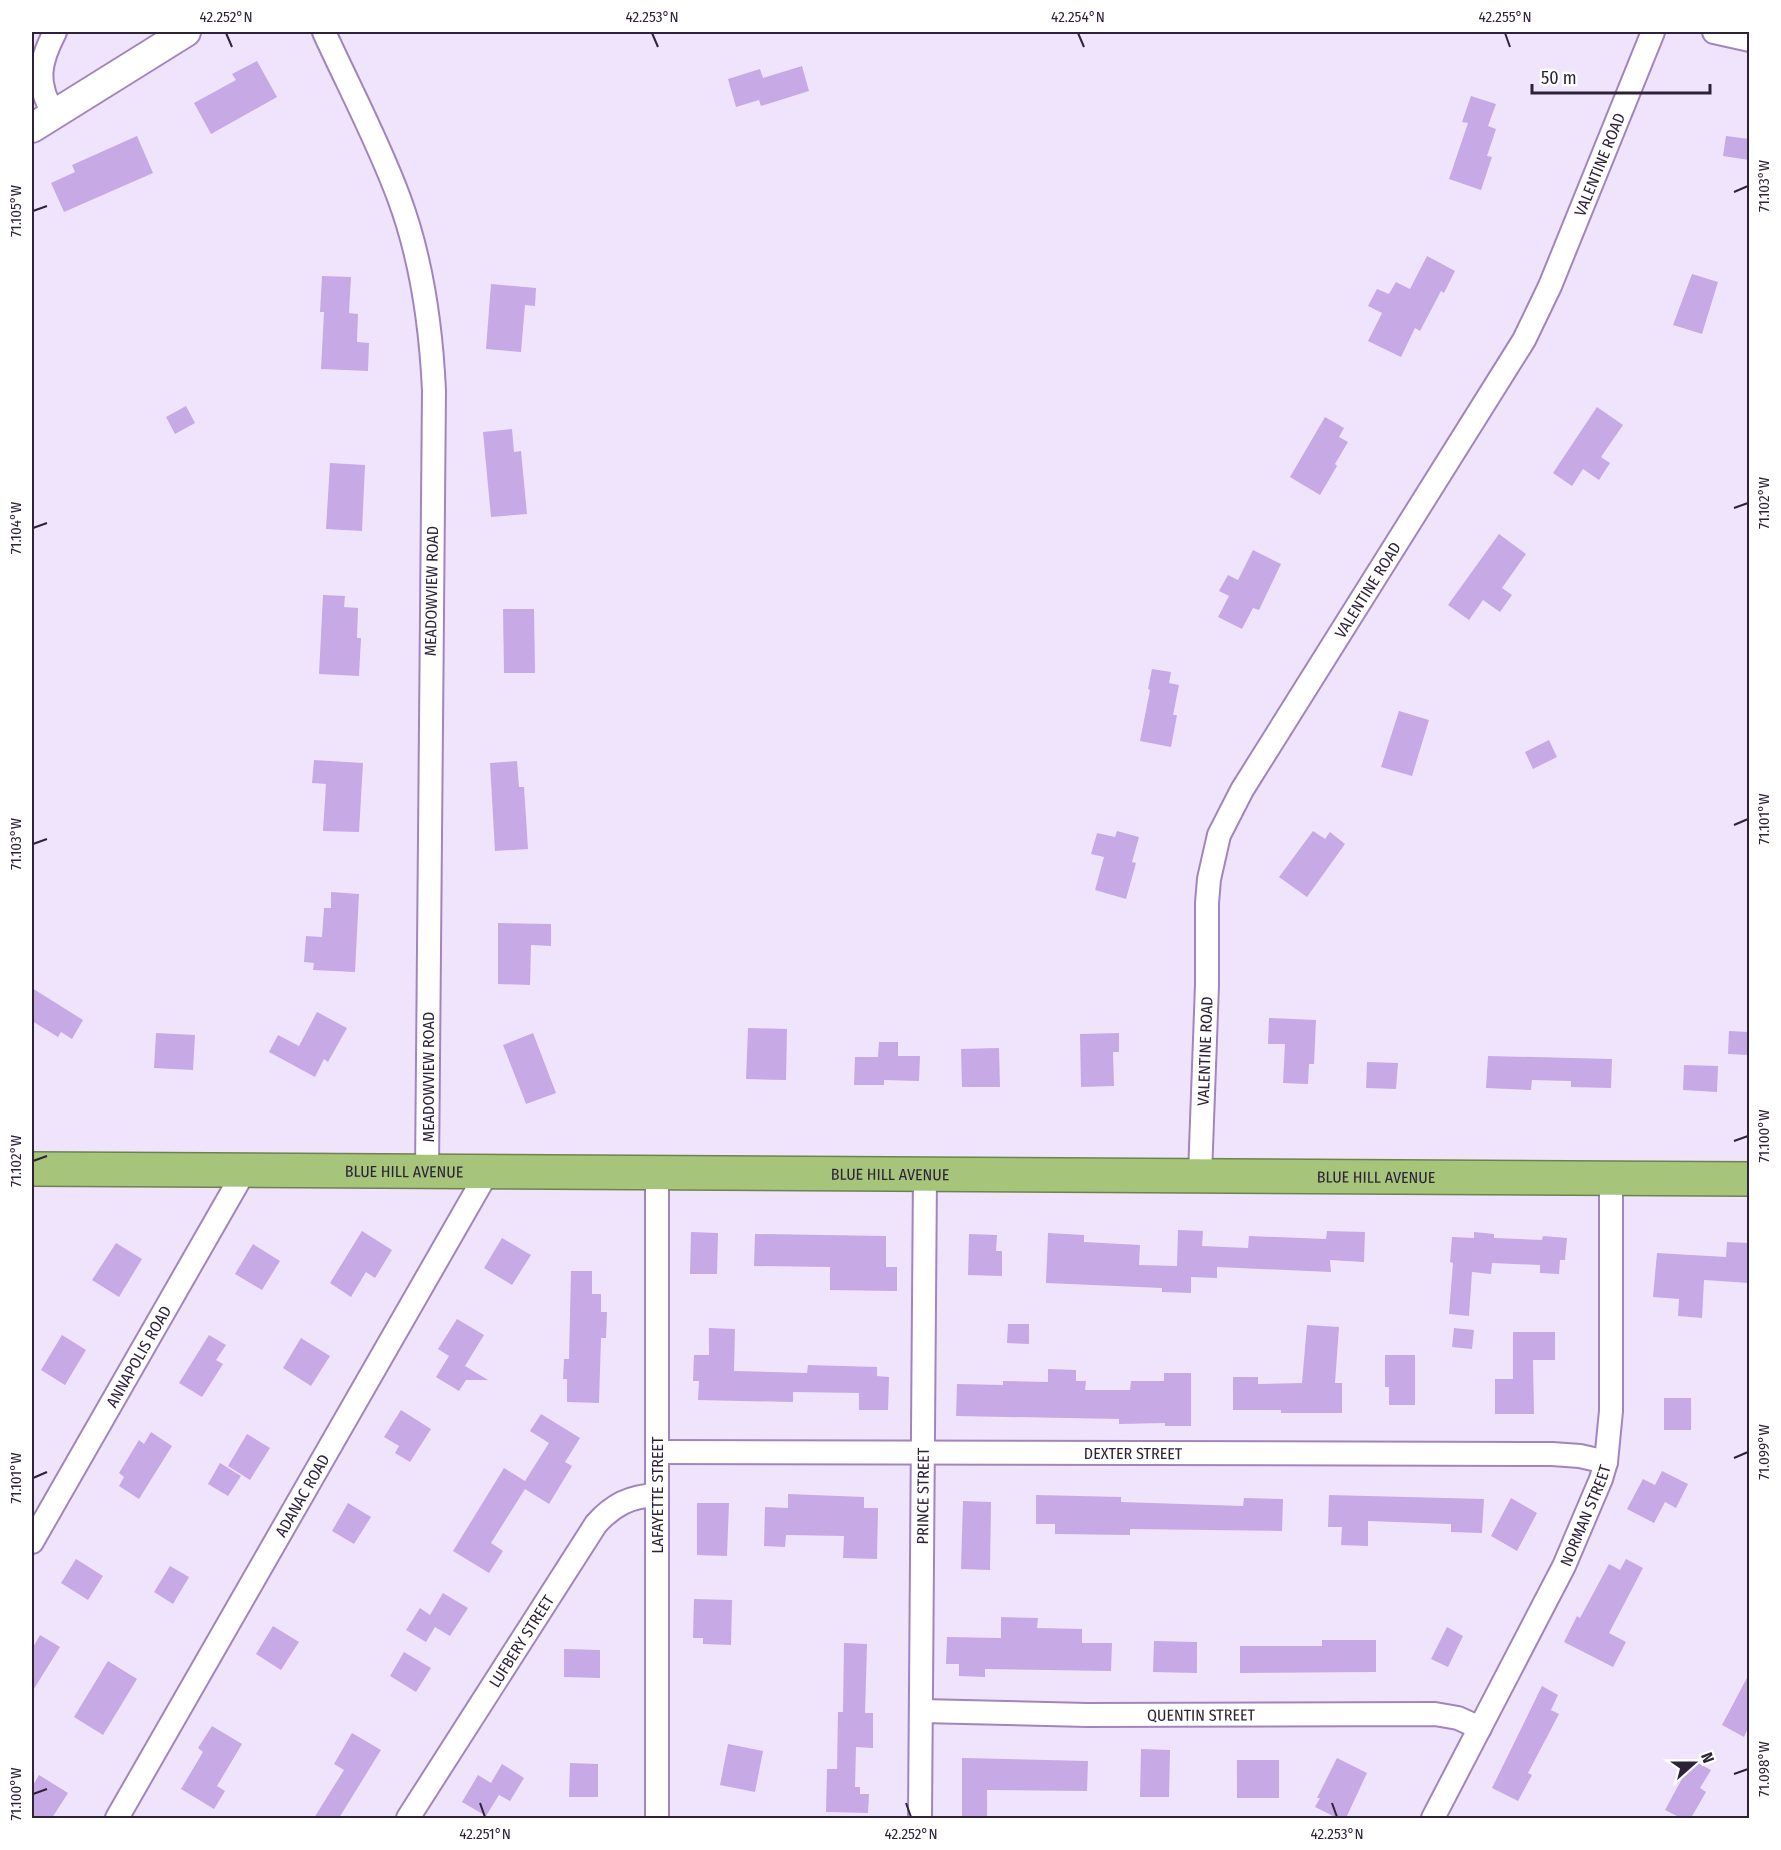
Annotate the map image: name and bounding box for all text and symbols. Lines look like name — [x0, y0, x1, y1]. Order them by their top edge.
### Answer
text: 42.252°N — [200, 8, 252, 26]
text: 42.253°N — [625, 8, 679, 26]
text: 42.254°N — [1051, 8, 1105, 26]
text: 42.255°N — [1478, 8, 1532, 26]
scale bar — [1532, 57, 1710, 95]
text: 50 m — [1541, 67, 1577, 89]
street label: VALENTINE ROAD — [1570, 110, 1629, 219]
text: 71.103°W — [1755, 160, 1773, 212]
text: 71.105°W — [7, 185, 25, 237]
text: 71.102°W — [1755, 477, 1773, 529]
text: 71.104°W — [7, 502, 25, 554]
street label: MEADOWVIEW ROAD — [421, 526, 442, 656]
street label: VALENTINE ROAD — [1331, 539, 1405, 642]
text: 71.101°W — [1755, 794, 1773, 844]
text: 71.103°W — [7, 818, 25, 870]
street label: VALENTINE ROAD — [1194, 996, 1217, 1106]
street label: MEADOWVIEW ROAD — [419, 1012, 438, 1142]
text: 71.100°W — [1755, 1109, 1773, 1163]
text: 71.102°W — [7, 1135, 25, 1187]
street label: BLUE HILL AVENUE — [345, 1162, 463, 1182]
street label: BLUE HILL AVENUE — [831, 1165, 949, 1184]
street label: BLUE HILL AVENUE — [1317, 1167, 1435, 1187]
street label: ANNAPOLIS ROAD — [102, 1302, 175, 1411]
text: 71.099°W — [1755, 1424, 1773, 1480]
street label: LAFAYETTE STREET — [648, 1436, 667, 1554]
street label: DEXTER STREET — [1084, 1444, 1183, 1463]
street label: PRINCE STREET — [913, 1447, 933, 1544]
street label: ADANAC ROAD — [271, 1451, 334, 1540]
text: 71.101°W — [7, 1453, 25, 1503]
street label: NORMAN STREET — [1556, 1462, 1615, 1569]
street label: LUFBERY STREET — [485, 1591, 558, 1691]
street label: QUENTIN STREET — [1147, 1706, 1256, 1725]
north arrow — [1664, 1733, 1724, 1793]
text: 71.098°W — [1755, 1741, 1773, 1797]
text: N — [1697, 1750, 1718, 1766]
text: 71.100°W — [7, 1767, 25, 1821]
text: 42.251°N — [459, 1825, 511, 1843]
text: 42.252°N — [885, 1825, 937, 1843]
text: 42.253°N — [1310, 1825, 1364, 1843]

